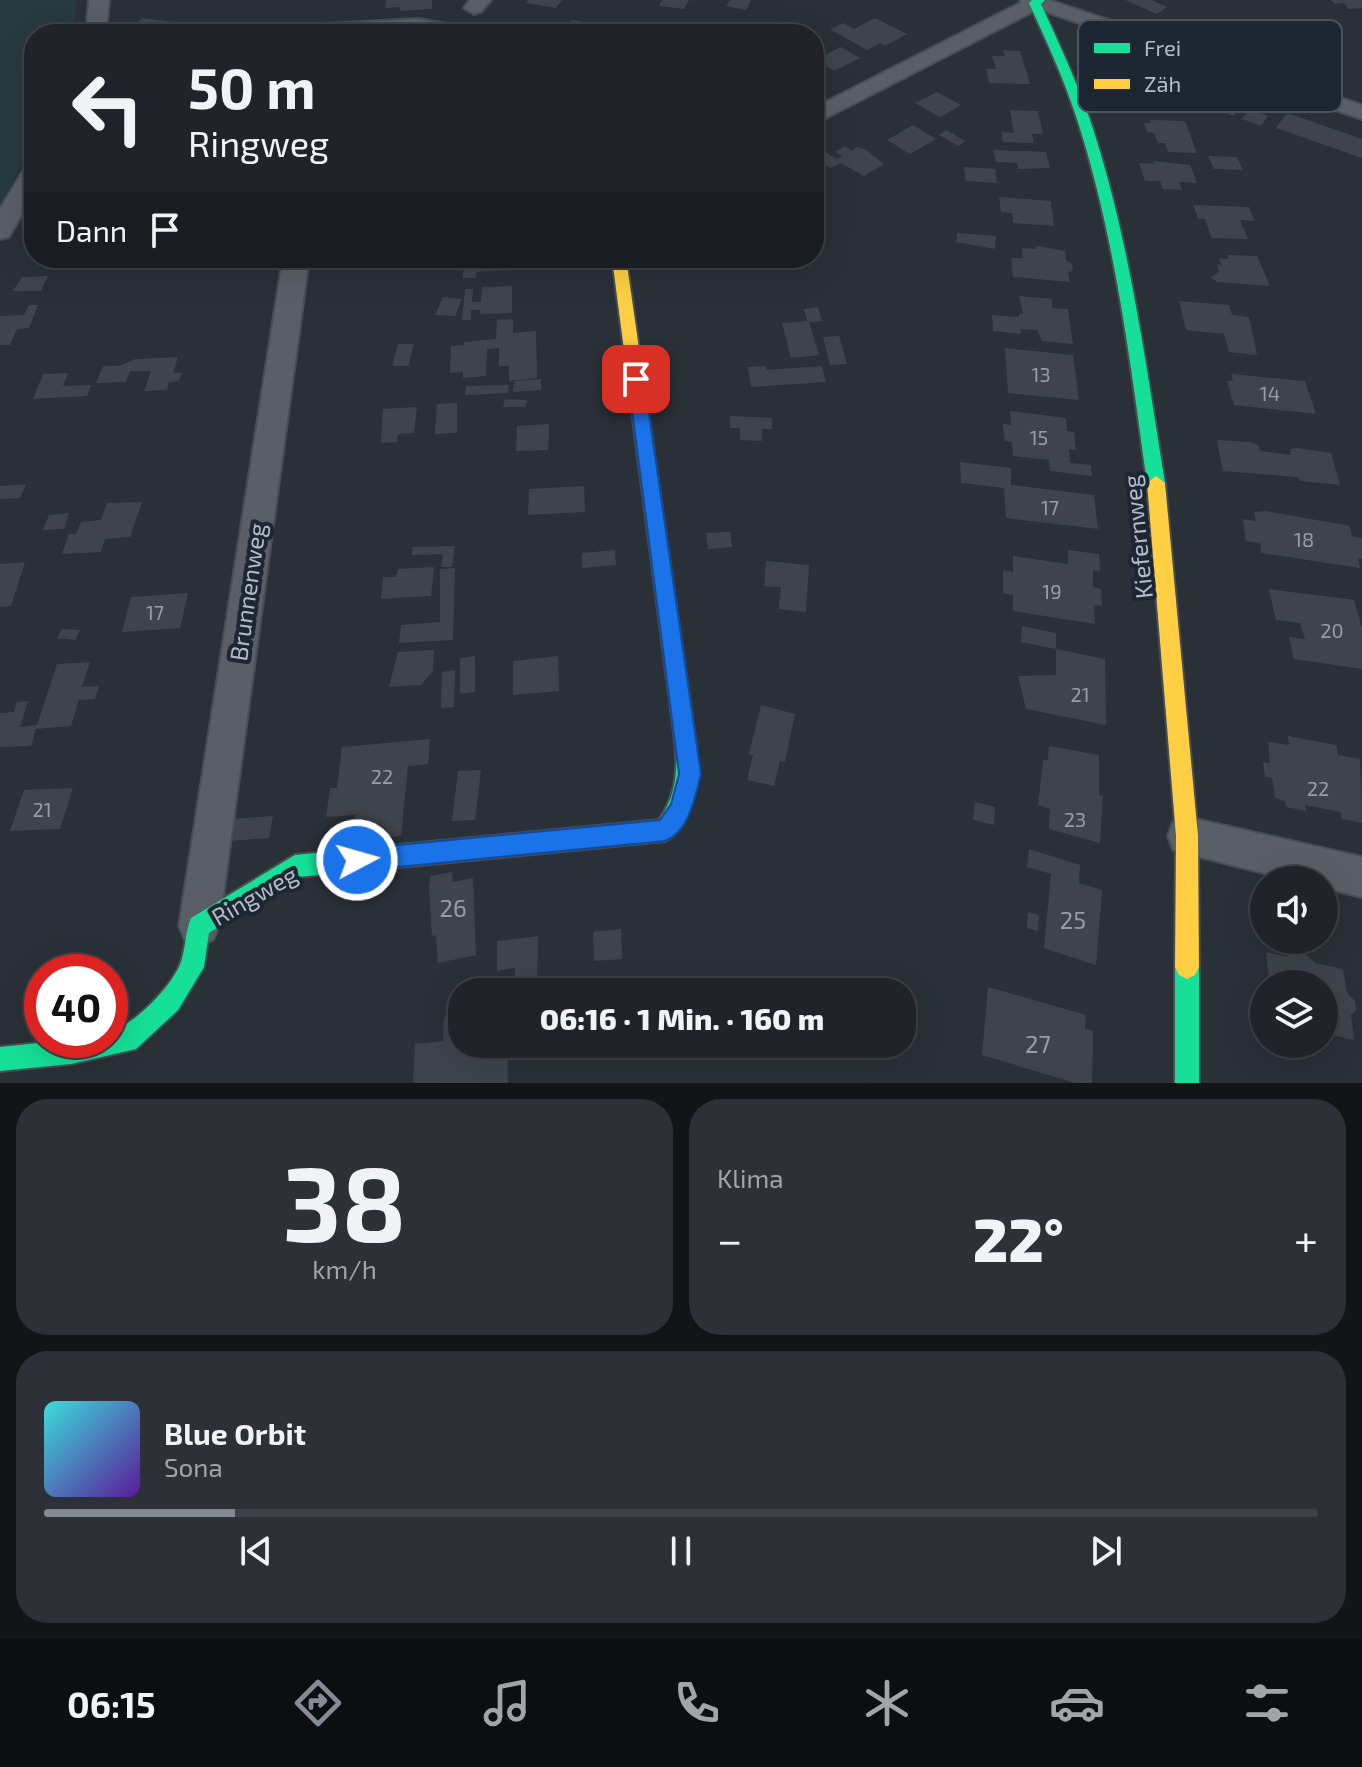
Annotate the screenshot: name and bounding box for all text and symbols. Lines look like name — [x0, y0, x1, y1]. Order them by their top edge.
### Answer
legend — [1078, 20, 1342, 112]
text: Frei — [1144, 34, 1181, 60]
text: 50 m — [188, 53, 316, 120]
icon: left — [56, 56, 160, 160]
text: Zäh — [1144, 70, 1181, 96]
text: Ringweg — [188, 121, 329, 164]
icon: arrive — [143, 208, 187, 252]
text: Dann — [56, 212, 127, 248]
pin — [602, 345, 670, 413]
icon: arrive — [614, 357, 658, 401]
house number: 13 — [1031, 362, 1051, 386]
house number: 14 — [1260, 381, 1280, 405]
house number: 15 — [1030, 425, 1048, 449]
street label: Kiefernweg — [1116, 474, 1158, 600]
house number: 17 — [1041, 495, 1059, 519]
street label: Brunnenweg — [223, 521, 271, 663]
house number: 18 — [1294, 527, 1314, 551]
house number: 19 — [1042, 579, 1062, 603]
house number: 17 — [146, 600, 164, 624]
house number: 20 — [1320, 618, 1344, 642]
house number: 21 — [1070, 682, 1090, 706]
house number: 22 — [371, 764, 393, 788]
house number: 22 — [1307, 776, 1329, 800]
house number: 21 — [32, 797, 52, 821]
house number: 23 — [1064, 807, 1086, 831]
position arrow — [315, 818, 399, 902]
street label: Ringweg — [206, 859, 302, 931]
map controls — [1250, 866, 1338, 1058]
button: sound — [1250, 866, 1338, 954]
house number: 26 — [439, 893, 467, 922]
house number: 25 — [1060, 905, 1086, 934]
speed limit sign: 40 — [24, 954, 128, 1058]
button: layers — [1250, 970, 1338, 1058]
text: 06:16 · 1 Min. · 160 m — [540, 1000, 824, 1036]
house number: 27 — [1025, 1029, 1051, 1058]
text: 38 — [283, 1138, 406, 1263]
text: Klima — [717, 1162, 784, 1193]
text: 22° — [973, 1202, 1064, 1274]
text: − — [717, 1212, 743, 1265]
text: + — [1294, 1212, 1318, 1265]
text: km/h — [312, 1253, 377, 1284]
text: Blue Orbit — [164, 1415, 306, 1451]
text: Sona — [164, 1451, 223, 1482]
icon: previous — [234, 1529, 278, 1573]
icon: pause — [659, 1529, 703, 1573]
icon: next — [1084, 1529, 1128, 1573]
icon: directions — [290, 1675, 346, 1731]
icon: music — [479, 1675, 535, 1731]
icon: phone — [669, 1675, 725, 1731]
icon: climate — [859, 1675, 915, 1731]
icon: car — [1049, 1675, 1105, 1731]
icon: filters — [1239, 1675, 1295, 1731]
text: 06:15 — [67, 1682, 156, 1725]

